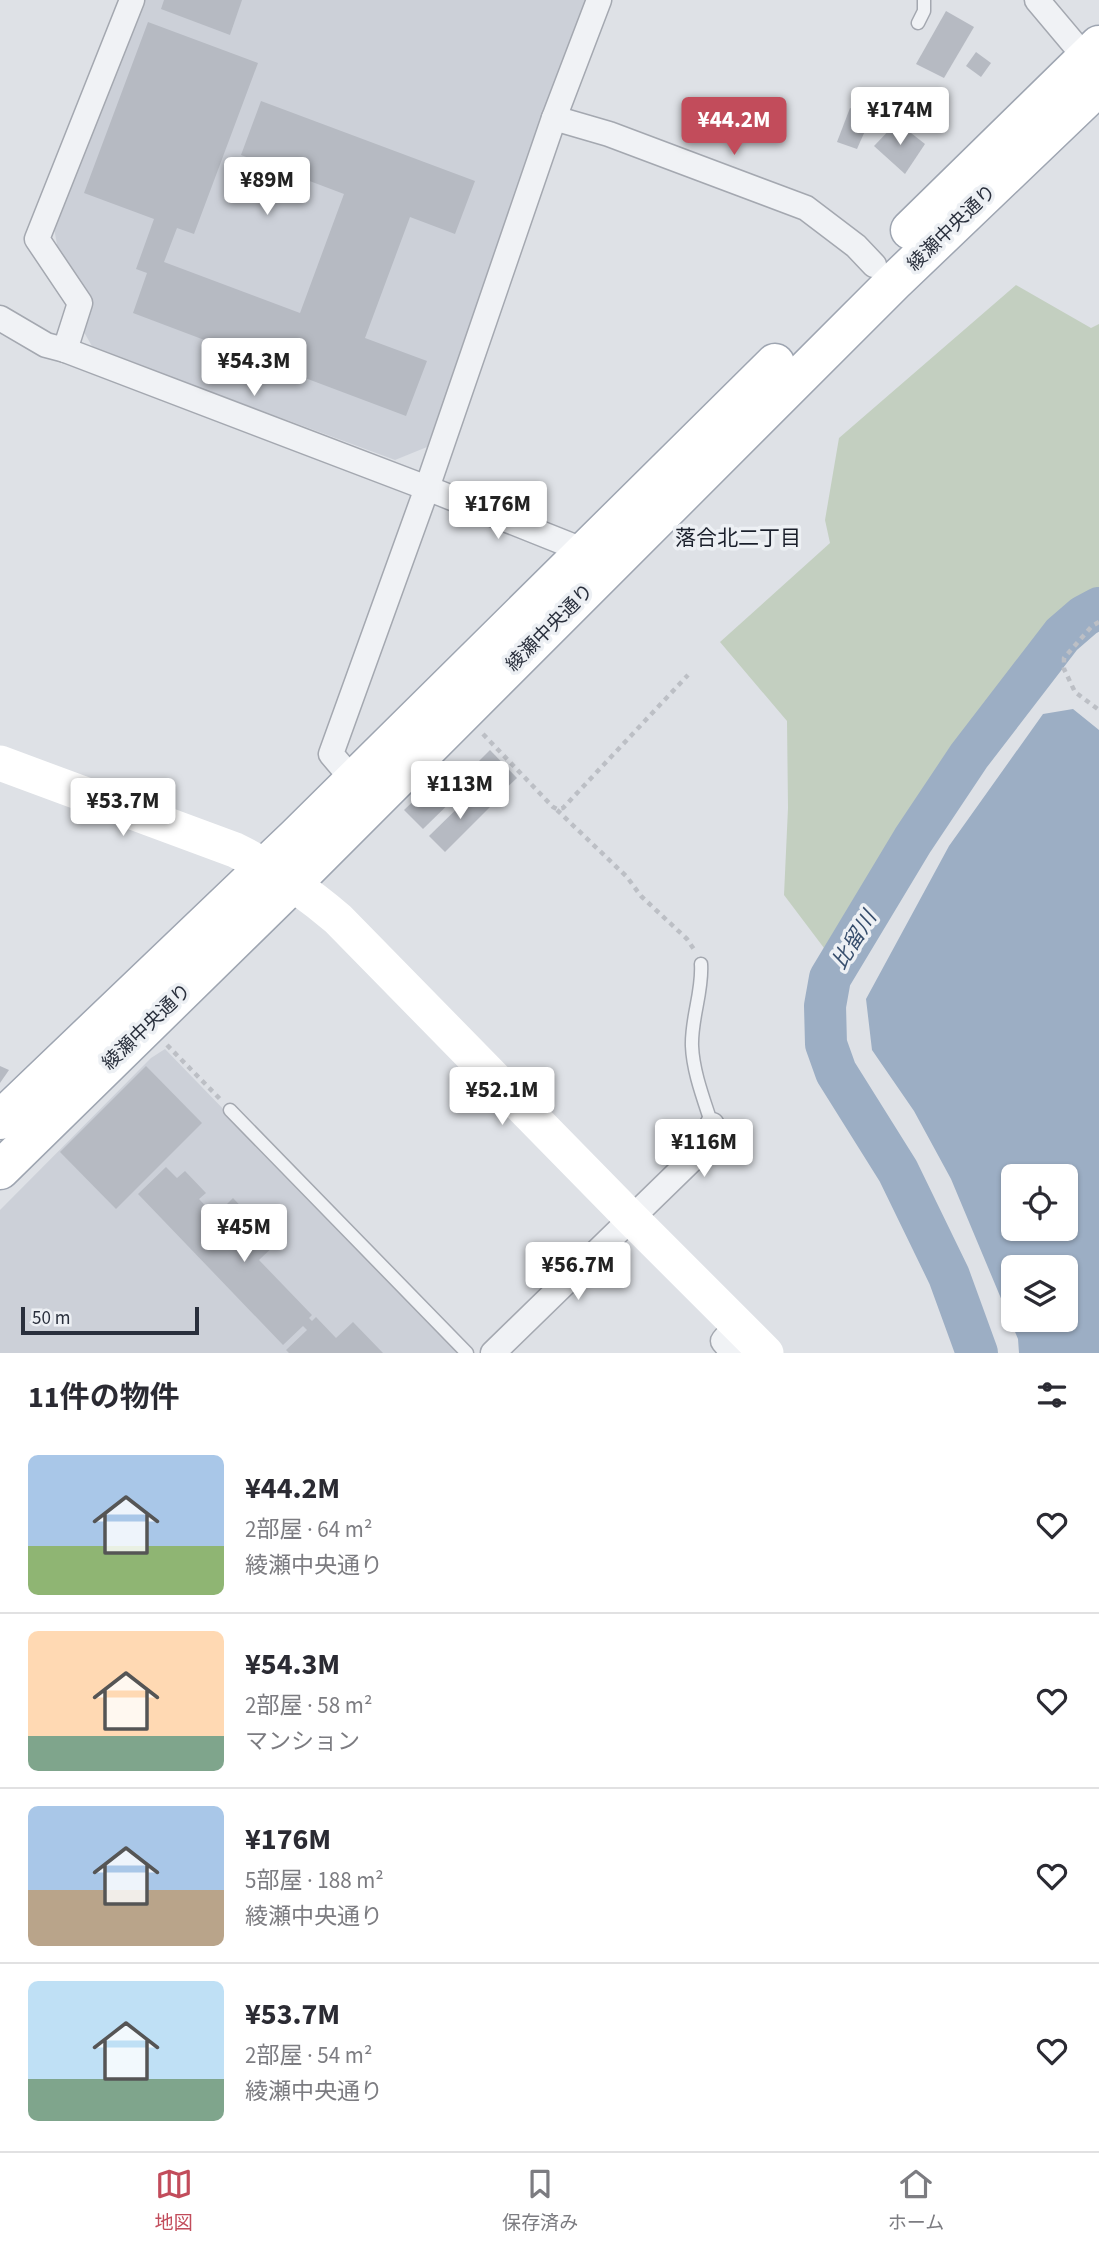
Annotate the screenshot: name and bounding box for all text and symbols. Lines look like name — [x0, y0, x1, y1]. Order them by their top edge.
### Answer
pin: ¥174M — [851, 88, 949, 147]
text: ¥174M — [867, 93, 933, 126]
pin: ¥44.2M — [677, 97, 791, 157]
text: ¥44.2M — [697, 103, 771, 136]
pin: ¥89M — [226, 158, 308, 217]
text: ¥89M — [240, 163, 294, 196]
street label: 綾瀬中央通り — [902, 179, 1002, 277]
pin: ¥54.3M — [197, 338, 311, 398]
text: ¥54.3M — [217, 344, 291, 377]
pin: ¥176M — [449, 482, 547, 541]
text: ¥176M — [465, 487, 531, 520]
district label: 落合北二丁目 — [675, 523, 801, 553]
street label: 綾瀬中央通り — [500, 578, 600, 678]
pin: ¥113M — [411, 762, 509, 821]
text: ¥113M — [427, 767, 493, 800]
pin: ¥53.7M — [66, 778, 180, 838]
text: ¥53.7M — [86, 784, 160, 817]
water label: 比留川 — [825, 904, 884, 975]
street label: 綾瀬中央通り — [97, 978, 197, 1076]
pin: ¥52.1M — [445, 1068, 559, 1127]
text: ¥52.1M — [465, 1073, 539, 1106]
pin: ¥116M — [655, 1120, 753, 1179]
text: ¥116M — [671, 1125, 737, 1158]
map controls — [1001, 1164, 1078, 1332]
button: locate — [1001, 1164, 1078, 1241]
pin: ¥45M — [203, 1204, 285, 1264]
text: ¥45M — [217, 1210, 271, 1243]
pin: ¥56.7M — [521, 1242, 635, 1302]
text: ¥56.7M — [541, 1248, 615, 1281]
button: layers — [1001, 1255, 1078, 1332]
scale bar — [21, 1304, 200, 1336]
text: 50 m — [32, 1305, 70, 1332]
text: 11件の物件 — [28, 1376, 180, 1419]
icon: filters — [1033, 1376, 1071, 1414]
text: ¥44.2M — [245, 1467, 340, 1510]
icon: home — [84, 1483, 168, 1567]
icon: heart — [1033, 1506, 1071, 1544]
text: 2部屋 · 64 m² — [245, 1513, 372, 1546]
text: 綾瀬中央通り — [245, 1549, 383, 1582]
text: ¥54.3M — [245, 1643, 340, 1686]
icon: home — [84, 1659, 168, 1743]
icon: heart — [1033, 1682, 1071, 1720]
text: 2部屋 · 58 m² — [245, 1689, 372, 1722]
text: マンション — [245, 1725, 360, 1758]
text: ¥176M — [245, 1818, 331, 1861]
icon: home — [84, 1834, 168, 1918]
icon: heart — [1033, 1857, 1071, 1895]
text: 5部屋 · 188 m² — [245, 1864, 384, 1897]
text: 綾瀬中央通り — [245, 1900, 383, 1933]
text: ¥53.7M — [245, 1993, 340, 2036]
icon: home — [84, 2009, 168, 2093]
icon: heart — [1033, 2032, 1071, 2070]
text: 2部屋 · 54 m² — [245, 2039, 372, 2072]
text: 綾瀬中央通り — [245, 2075, 383, 2108]
tab: 地図 — [155, 2165, 193, 2237]
tab: 保存済み — [502, 2165, 578, 2237]
tab: ホーム — [888, 2165, 944, 2237]

